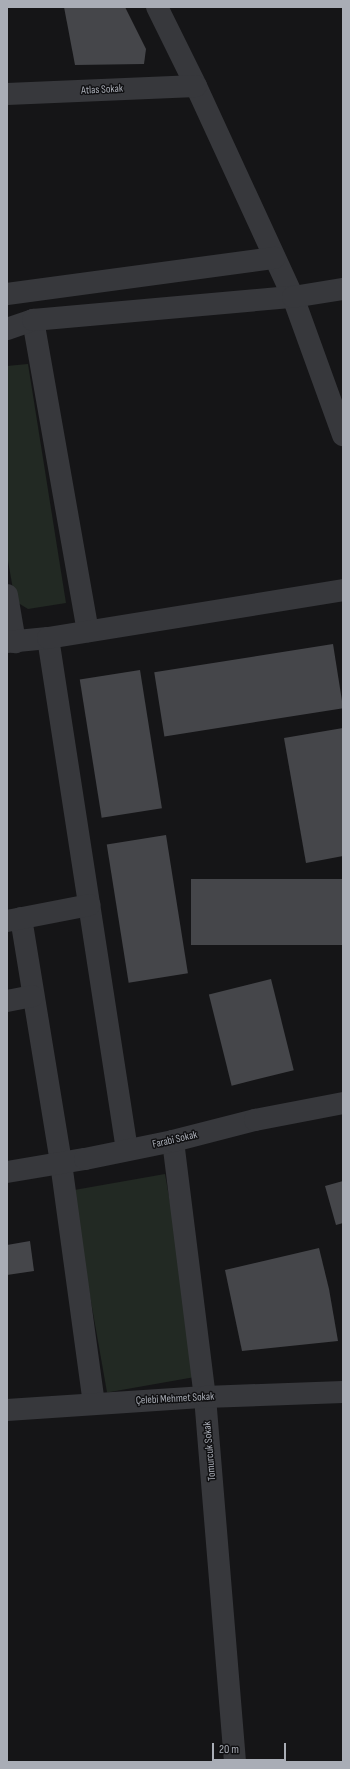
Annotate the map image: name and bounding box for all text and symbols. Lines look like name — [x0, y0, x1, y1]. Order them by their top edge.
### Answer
street label: Atlas Sokak — [81, 82, 123, 98]
street label: Farabi Sokak — [151, 1128, 199, 1152]
street label: Çelebi Mehmet Sokak — [135, 1390, 215, 1408]
street label: Tomurcuk Sokak — [201, 1421, 219, 1481]
scale bar — [214, 1735, 288, 1761]
text: 20 m — [219, 1742, 239, 1757]

